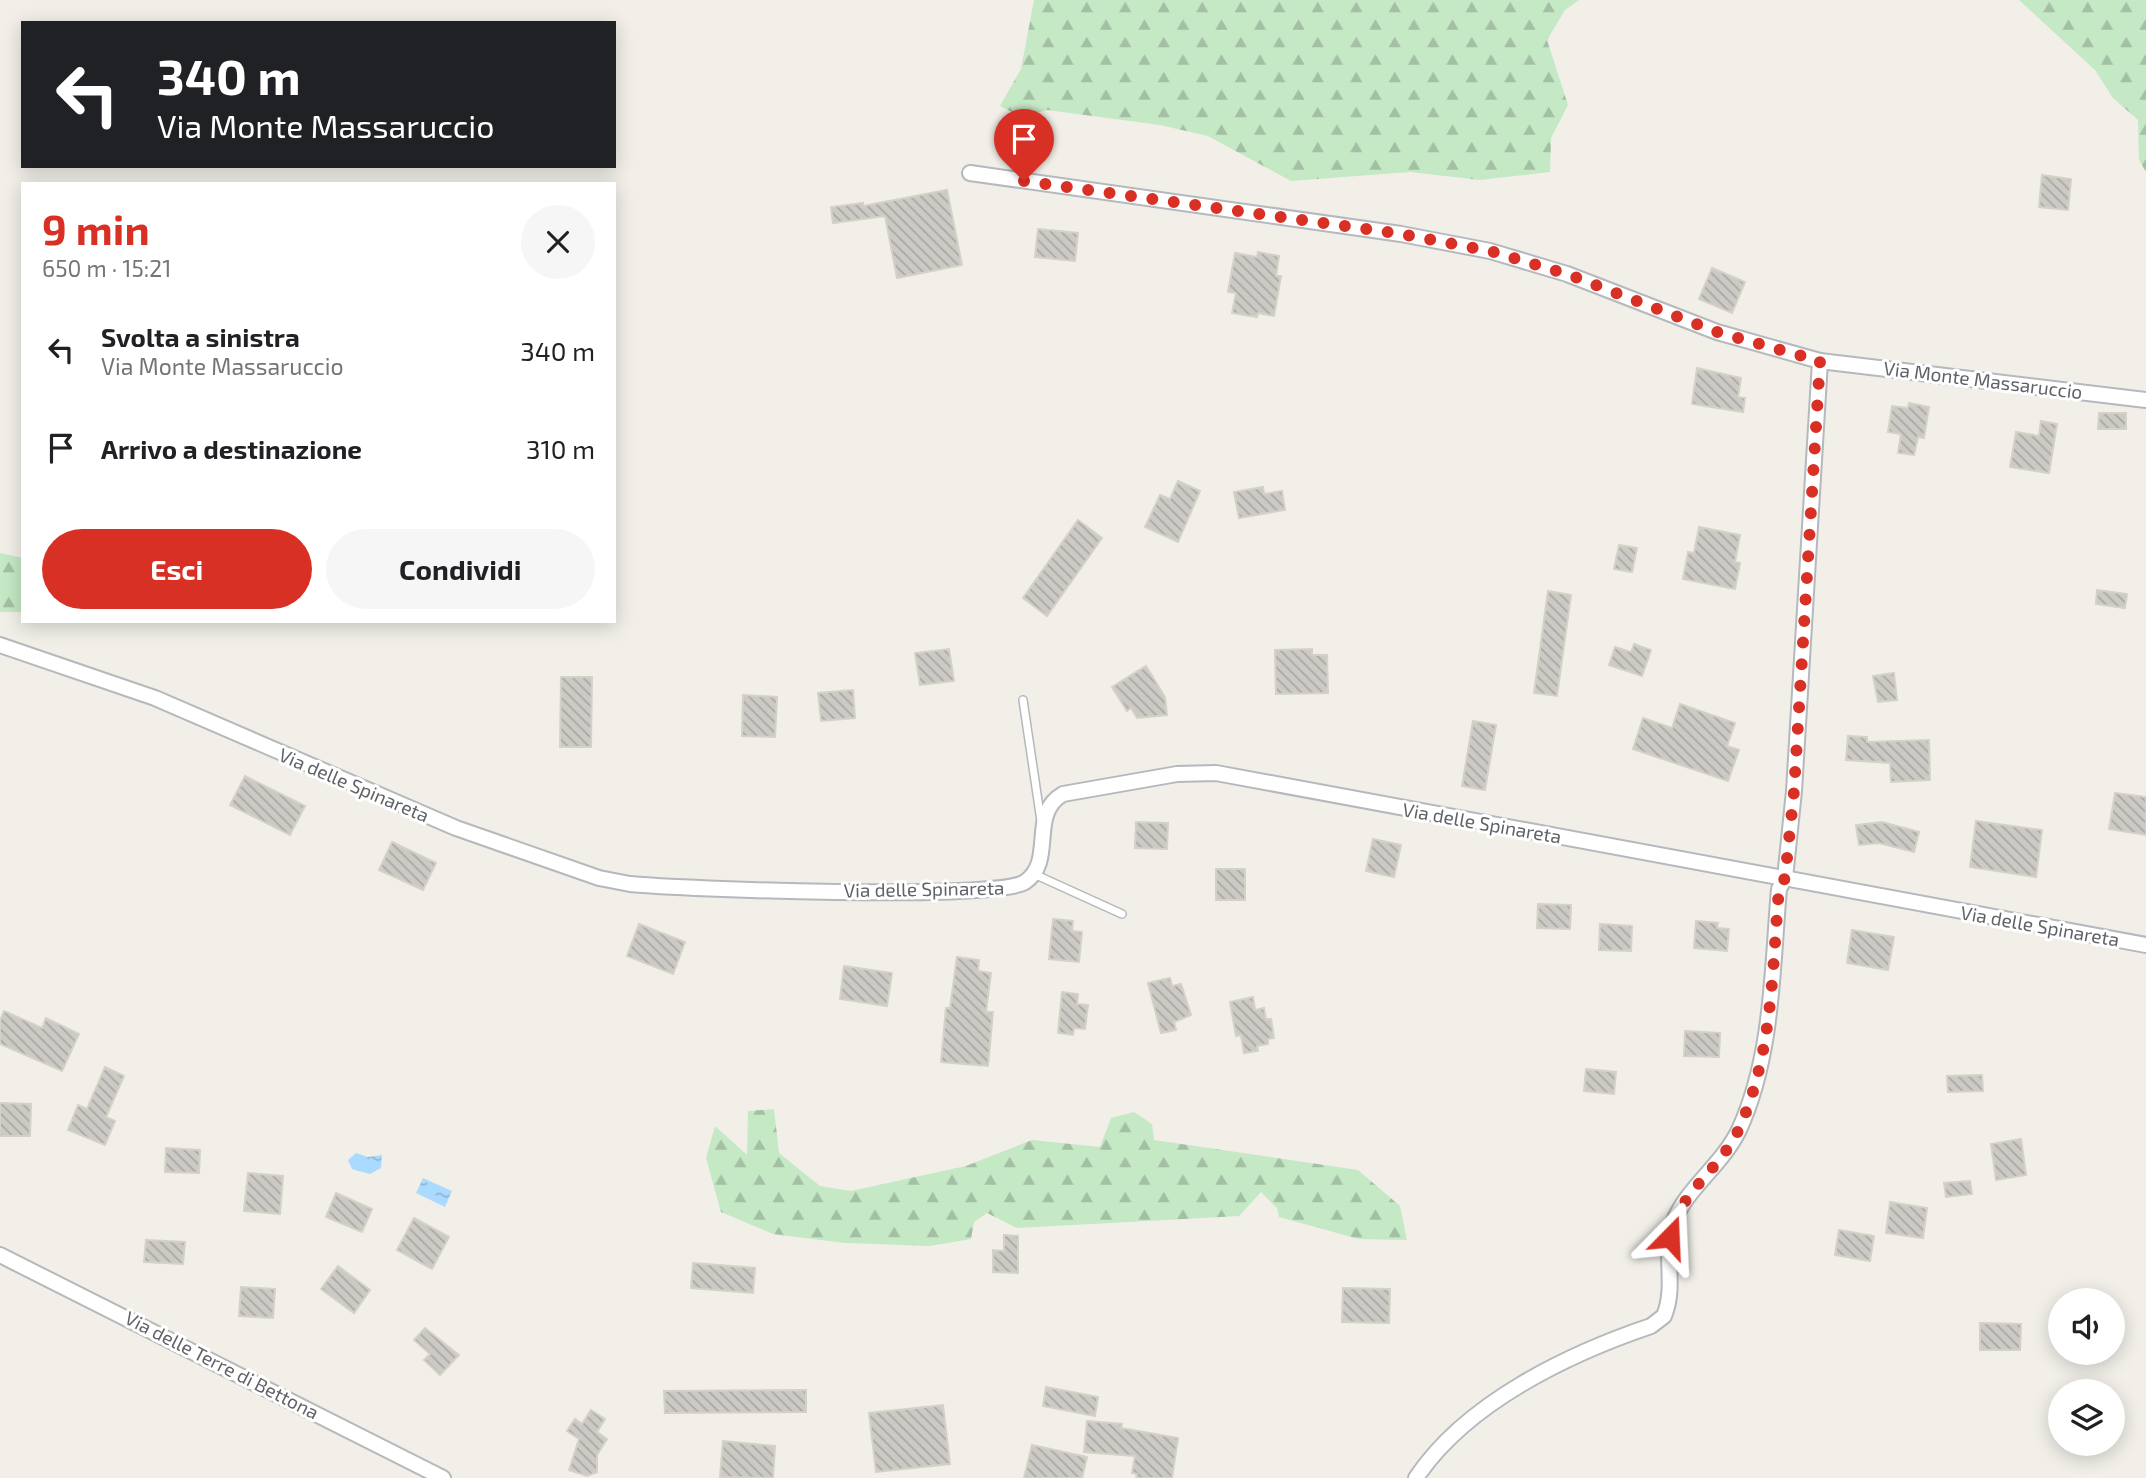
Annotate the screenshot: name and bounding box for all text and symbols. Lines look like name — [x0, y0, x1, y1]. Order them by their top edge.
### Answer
text: 340 m — [157, 46, 301, 105]
icon: left — [42, 49, 133, 140]
text: Via Monte Massaruccio — [157, 106, 494, 144]
pin — [994, 109, 1054, 181]
icon: arrive — [1005, 120, 1043, 158]
text: 9 min — [42, 203, 150, 253]
button: close — [521, 205, 595, 279]
text: 650 m · 15:21 — [42, 254, 171, 282]
text: Svolta a sinistra — [101, 321, 300, 352]
icon: left — [42, 331, 80, 369]
text: 340 m — [520, 335, 595, 366]
text: Via Monte Massaruccio — [101, 352, 344, 380]
street label: Via Monte Massaruccio — [1882, 356, 2084, 403]
icon: arrive — [42, 429, 80, 467]
text: Arrivo a destinazione — [101, 433, 362, 464]
text: 310 m — [526, 433, 595, 464]
button: Esci — [42, 529, 312, 609]
button: Condividi — [326, 529, 595, 609]
street label: Via delle Spinareta — [276, 743, 433, 827]
street label: Via delle Spinareta — [1401, 797, 1563, 848]
street label: Via delle Spinareta — [843, 876, 1005, 901]
street label: Via delle Spinareta — [1959, 900, 2121, 951]
position arrow — [1633, 1200, 1707, 1274]
map controls — [2048, 1288, 2125, 1456]
button: sound — [2048, 1288, 2125, 1365]
street label: Via delle Terre di Bettona — [121, 1306, 323, 1423]
button: layers — [2048, 1379, 2125, 1456]

